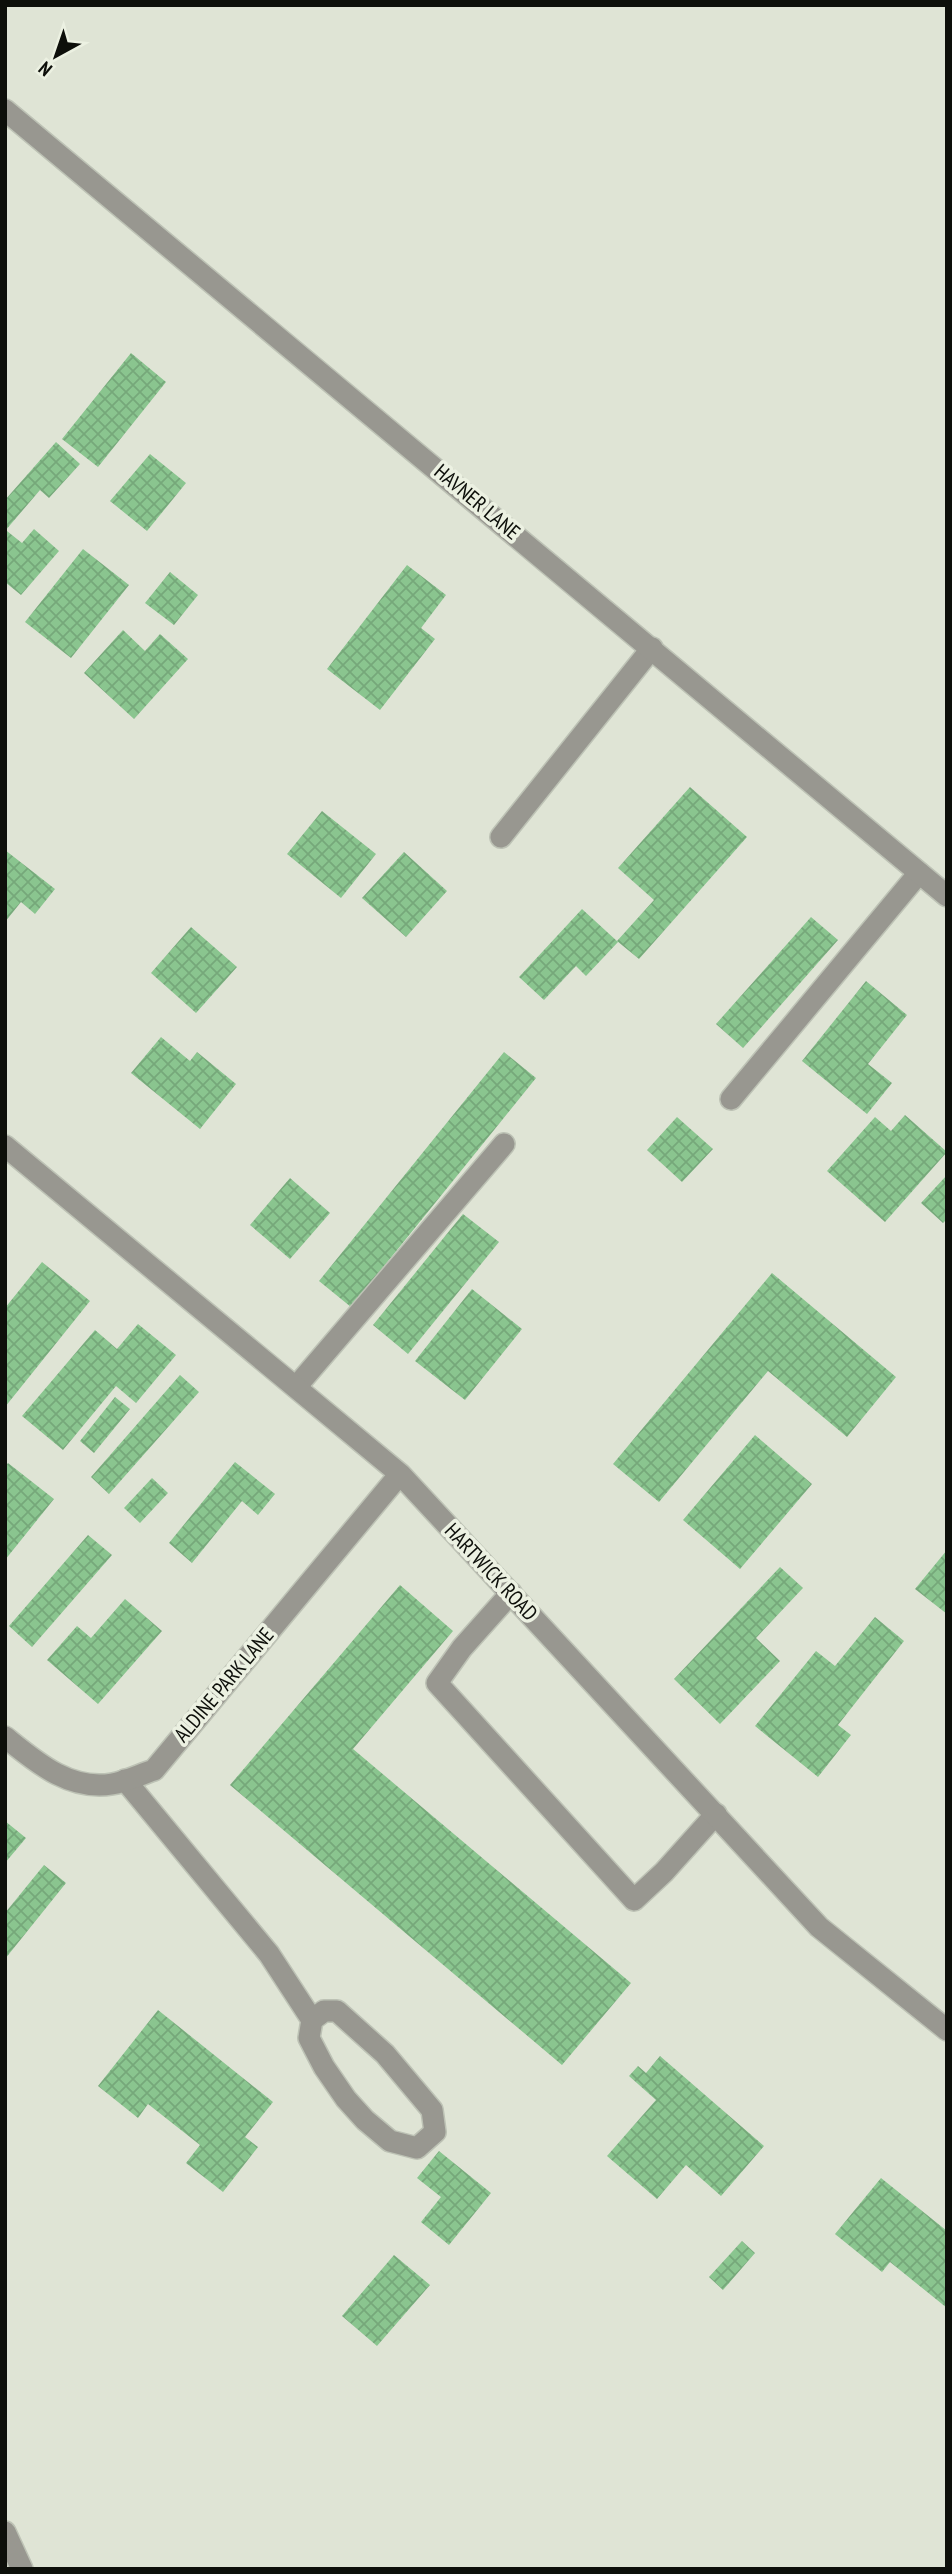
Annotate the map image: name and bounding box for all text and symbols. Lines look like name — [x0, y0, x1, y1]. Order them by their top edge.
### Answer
north arrow — [21, 21, 91, 91]
text: N — [33, 57, 57, 82]
street label: HAVNER LANE — [429, 458, 526, 545]
street label: HARTWICK ROAD — [439, 1517, 544, 1626]
street label: ALDINE PARK LANE — [168, 1622, 279, 1747]

